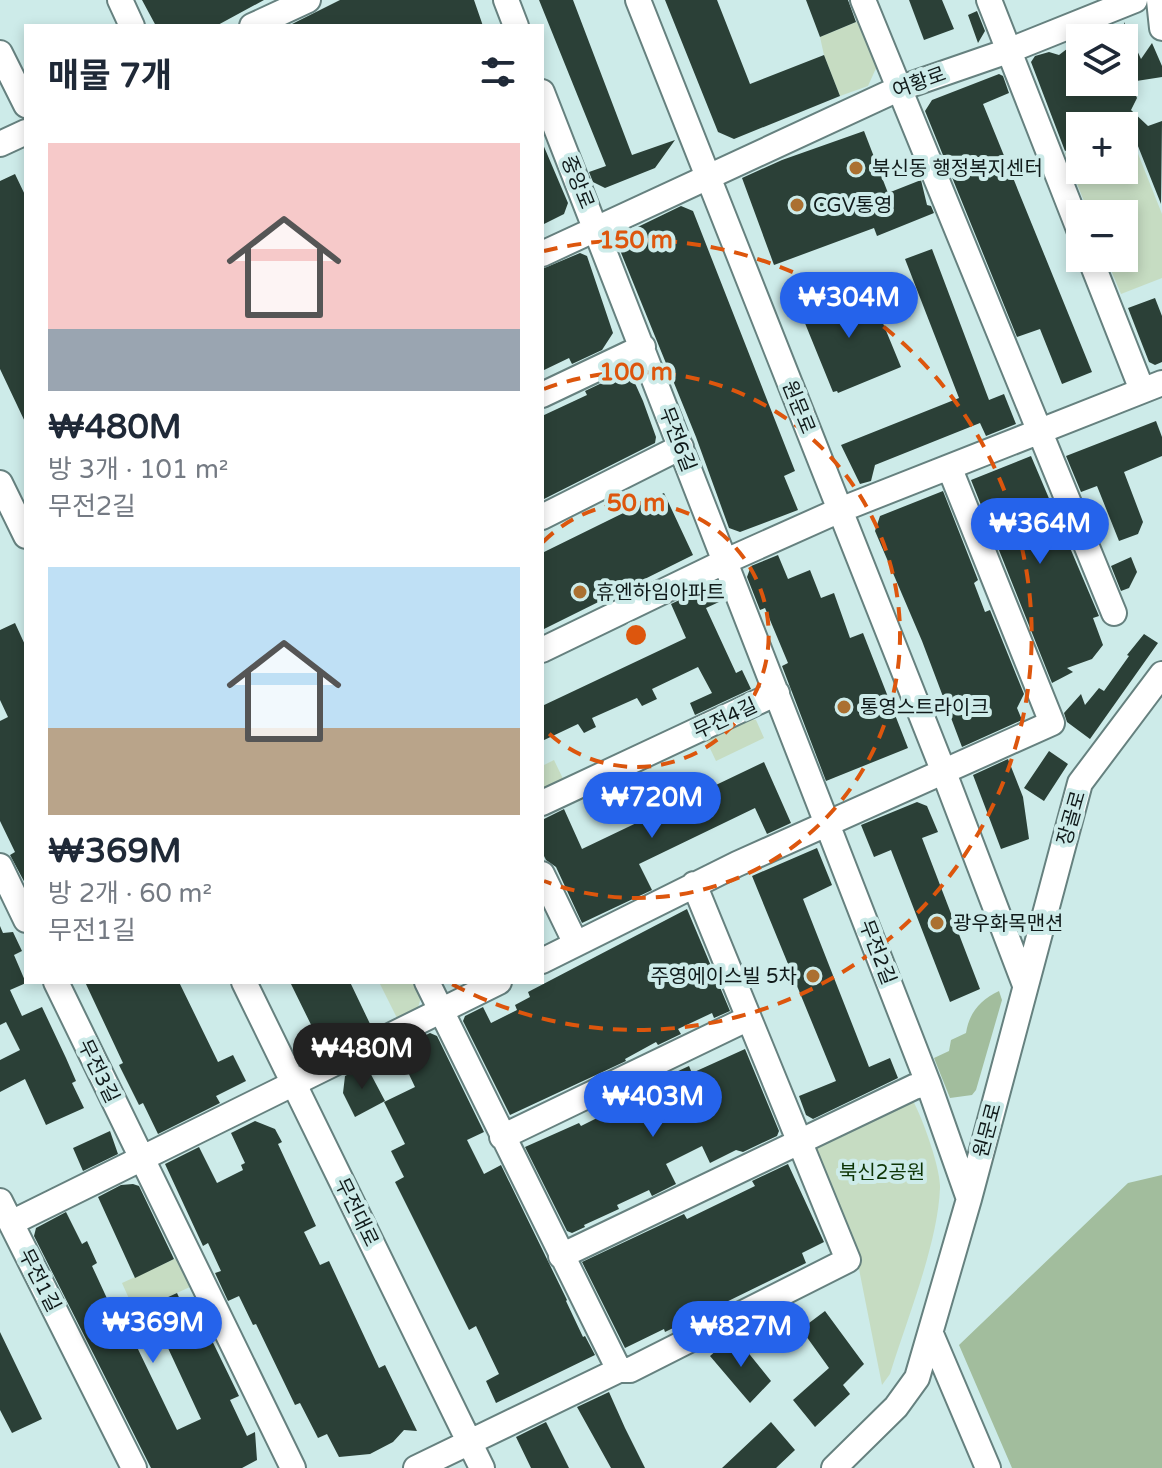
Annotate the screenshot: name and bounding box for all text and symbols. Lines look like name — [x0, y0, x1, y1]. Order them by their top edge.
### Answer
map controls — [1066, 24, 1138, 272]
button: layers — [1066, 24, 1138, 96]
icon: filters — [476, 50, 520, 94]
text: 매물 7개 — [48, 56, 172, 97]
street label: 여황로 — [889, 62, 949, 104]
button: + — [1066, 112, 1138, 184]
street label: 중앙로 — [556, 152, 599, 212]
place label: 북신동 행정복지센터 — [872, 157, 1043, 181]
marker: 북신동 행정복지센터 — [847, 159, 865, 177]
place label: CGV통영 — [813, 194, 892, 218]
icon: home — [212, 195, 356, 339]
marker: CGV통영 — [788, 196, 806, 214]
button: − — [1066, 200, 1138, 272]
text: 150 m — [599, 226, 673, 255]
pin: ₩304M — [793, 272, 905, 340]
text: ₩304M — [798, 282, 900, 313]
text: 100 m — [599, 358, 673, 387]
street label: 원문로 — [777, 377, 820, 437]
street label: 무전6길 — [654, 403, 700, 475]
text: ₩480M — [48, 407, 182, 448]
text: 방 3개 · 101 m² — [48, 454, 228, 485]
text: 50 m — [607, 489, 665, 518]
text: 무전2길 — [48, 491, 136, 522]
pin: ₩364M — [984, 498, 1096, 566]
text: ₩364M — [989, 508, 1091, 539]
place label: 휴엔하임아파트 — [596, 581, 725, 605]
marker: 휴엔하임아파트 — [571, 583, 589, 601]
icon: home — [212, 619, 356, 763]
centre of rings — [622, 621, 650, 649]
street label: 무전4길 — [690, 694, 761, 744]
place label: 통영스트라이크 — [860, 696, 989, 720]
marker: 통영스트라이크 — [835, 698, 853, 716]
pin: ₩720M — [596, 772, 708, 840]
text: ₩720M — [601, 782, 703, 813]
street label: 장골로 — [1053, 788, 1091, 848]
text: ₩369M — [48, 831, 182, 872]
text: 방 2개 · 60 m² — [48, 878, 212, 909]
place label: 광우화목맨션 — [953, 912, 1063, 936]
marker: 광우화목맨션 — [928, 914, 946, 932]
text: 무전1길 — [48, 915, 136, 946]
street label: 무전2길 — [854, 916, 900, 988]
place label: 주영에이스빌 5차 — [650, 965, 797, 989]
marker: 주영에이스빌 5차 — [804, 967, 822, 985]
pin: ₩480M — [306, 1023, 418, 1091]
text: ₩480M — [311, 1033, 413, 1064]
street label: 무전3길 — [72, 1036, 124, 1107]
pin: ₩403M — [597, 1071, 709, 1139]
text: ₩403M — [602, 1081, 704, 1112]
street label: 원문로 — [969, 1100, 1007, 1160]
park label: 북신2공원 — [839, 1161, 925, 1185]
street label: 무전대로 — [329, 1174, 383, 1251]
street label: 무전1길 — [13, 1245, 65, 1316]
pin: ₩369M — [97, 1297, 209, 1365]
pin: ₩827M — [685, 1301, 797, 1369]
text: ₩369M — [102, 1307, 204, 1338]
text: ₩827M — [690, 1311, 792, 1342]

